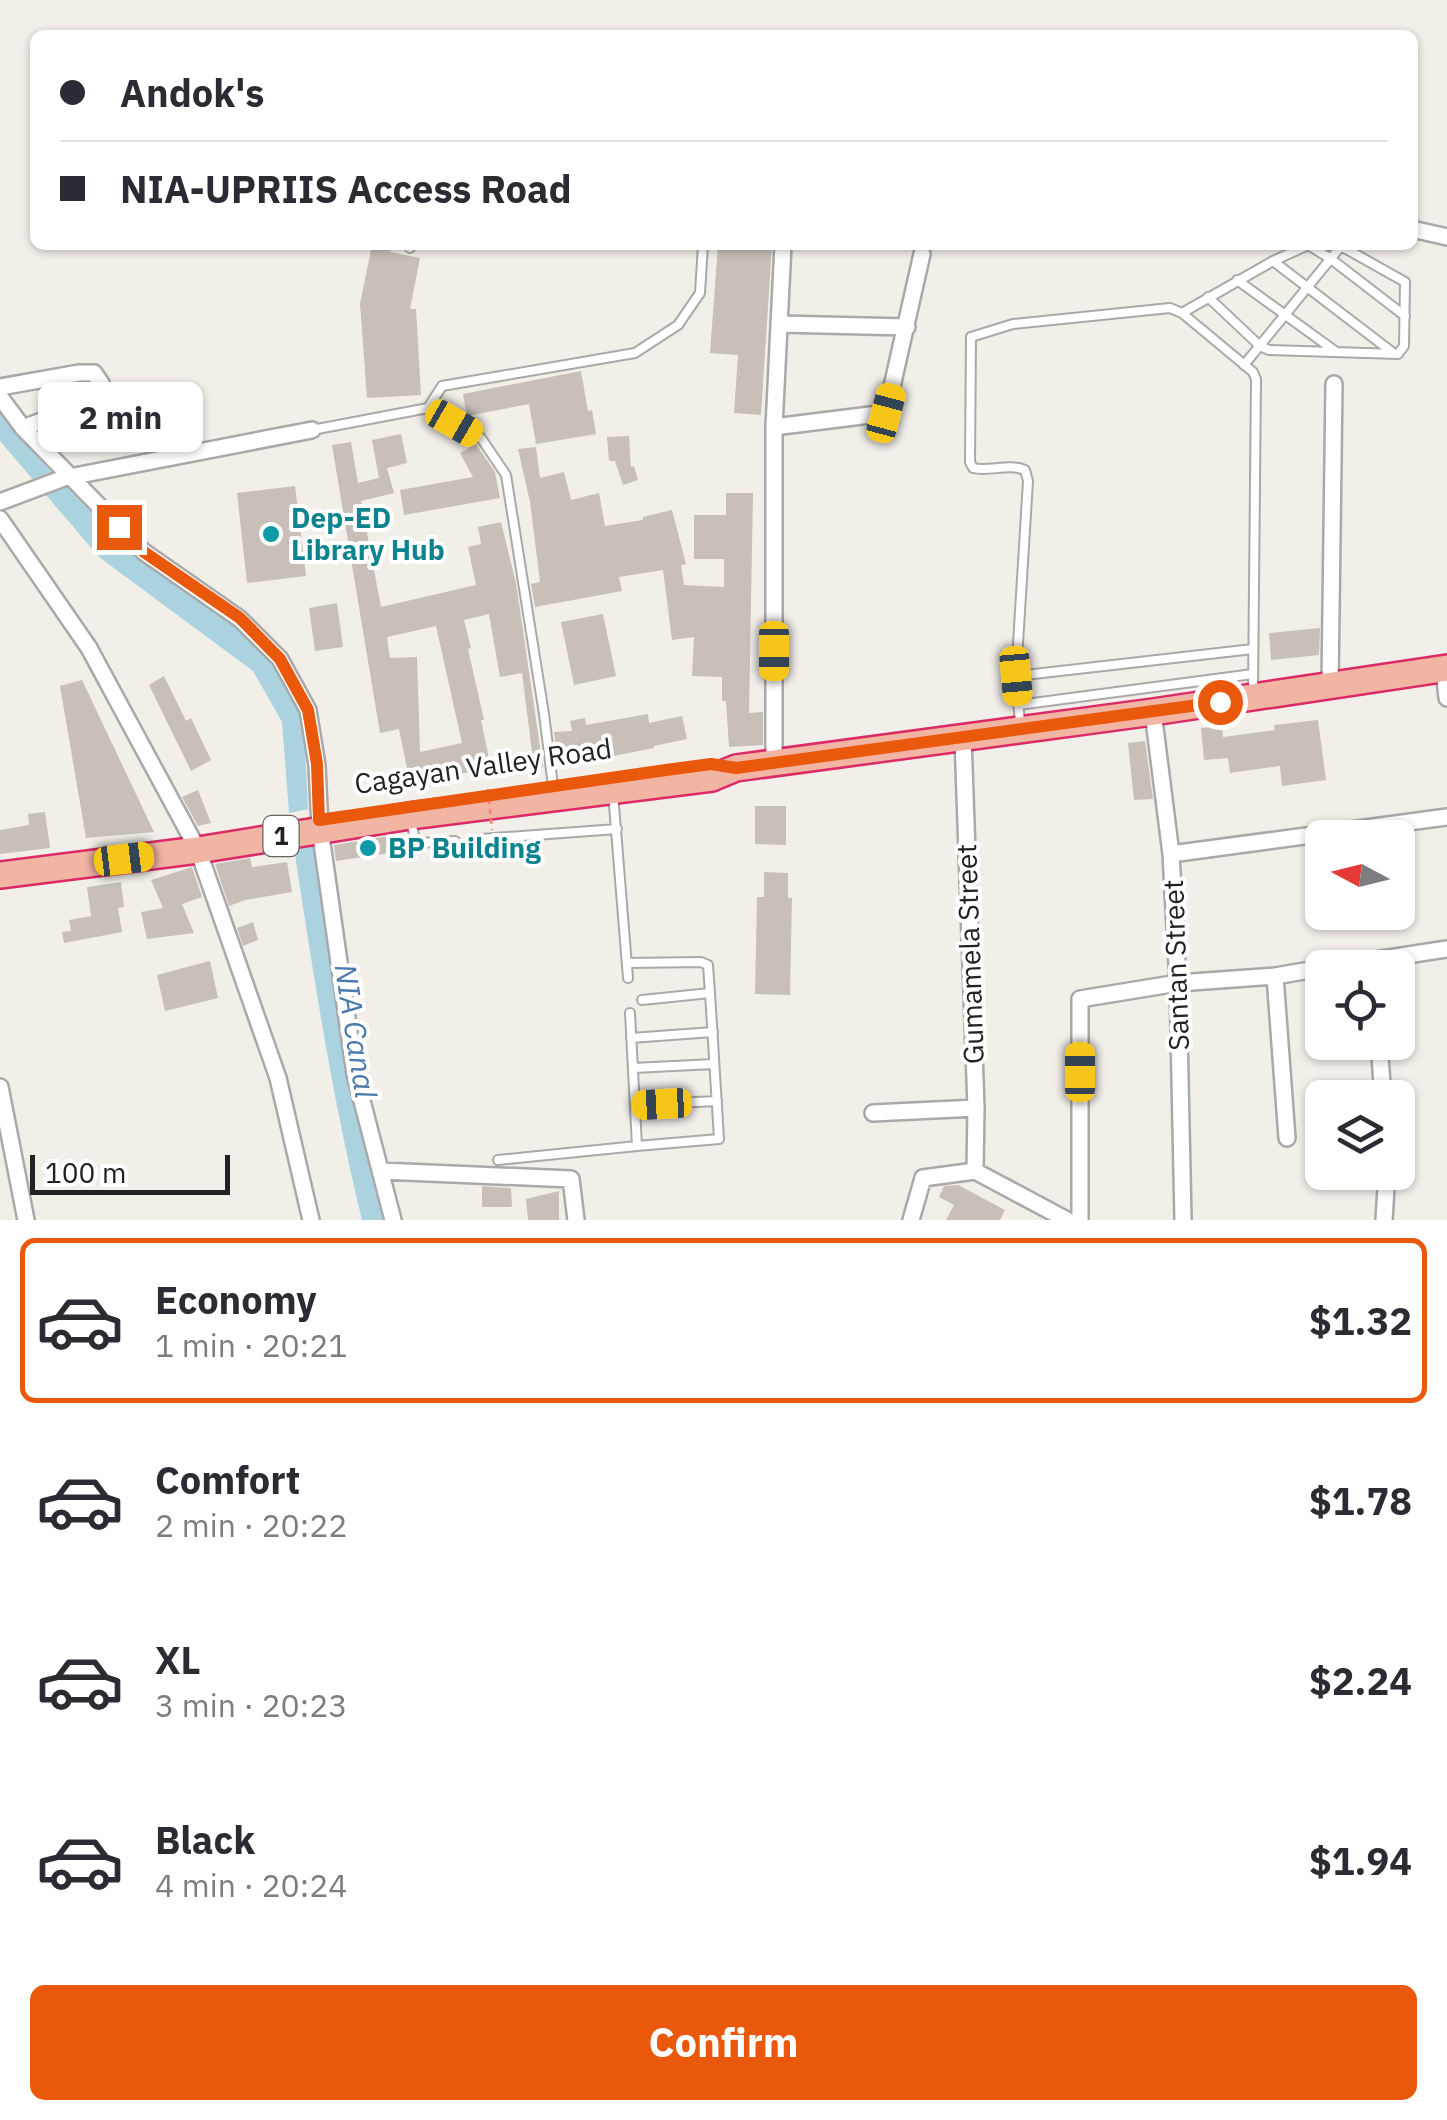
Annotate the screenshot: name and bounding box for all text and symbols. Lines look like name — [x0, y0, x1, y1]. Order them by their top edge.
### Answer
text: Andok's — [120, 68, 264, 117]
text: NIA-UPRIIS Access Road — [120, 164, 572, 213]
car — [864, 380, 908, 446]
callout: 2 min — [36, 382, 202, 452]
car — [421, 395, 487, 451]
text: 2 min — [79, 396, 162, 438]
place label: Dep-ED Library Hub — [291, 499, 445, 568]
route end — [97, 505, 142, 550]
marker: Dep-ED Library Hub — [260, 523, 282, 545]
car — [759, 621, 789, 681]
car — [998, 645, 1034, 707]
route start — [1198, 680, 1243, 725]
street label: Cagayan Valley Road — [352, 729, 614, 802]
road number: 1 — [264, 816, 298, 856]
north arrow — [1305, 820, 1415, 930]
map controls — [1305, 820, 1415, 1190]
place label: BP Building — [388, 829, 541, 866]
marker: BP Building — [357, 837, 379, 859]
car — [92, 840, 156, 878]
street label: Gumamela Street — [947, 843, 992, 1065]
street label: Santan Street — [1154, 879, 1197, 1051]
button: locate — [1305, 950, 1415, 1060]
water label: NIA Canal — [327, 961, 386, 1101]
car — [1065, 1042, 1095, 1102]
button: layers — [1305, 1080, 1415, 1190]
car — [631, 1087, 693, 1121]
scale bar — [30, 1150, 230, 1194]
text: 100 m — [45, 1154, 126, 1191]
text: Economy — [155, 1275, 317, 1324]
icon: car — [35, 1276, 125, 1366]
text: $1.32 — [1309, 1296, 1412, 1345]
text: 1 min · 20:21 — [155, 1324, 348, 1366]
text: Comfort — [155, 1455, 300, 1504]
icon: car — [35, 1456, 125, 1546]
text: $1.78 — [1309, 1476, 1412, 1525]
text: 2 min · 20:22 — [155, 1504, 348, 1546]
text: XL — [155, 1635, 201, 1684]
icon: car — [35, 1636, 125, 1726]
text: $2.24 — [1309, 1656, 1412, 1705]
text: 3 min · 20:23 — [155, 1684, 348, 1726]
text: Black — [155, 1815, 255, 1864]
icon: car — [35, 1816, 125, 1906]
text: $1.94 — [1309, 1836, 1412, 1885]
text: 4 min · 20:24 — [155, 1864, 348, 1906]
button: Confirm — [30, 1985, 1417, 2100]

